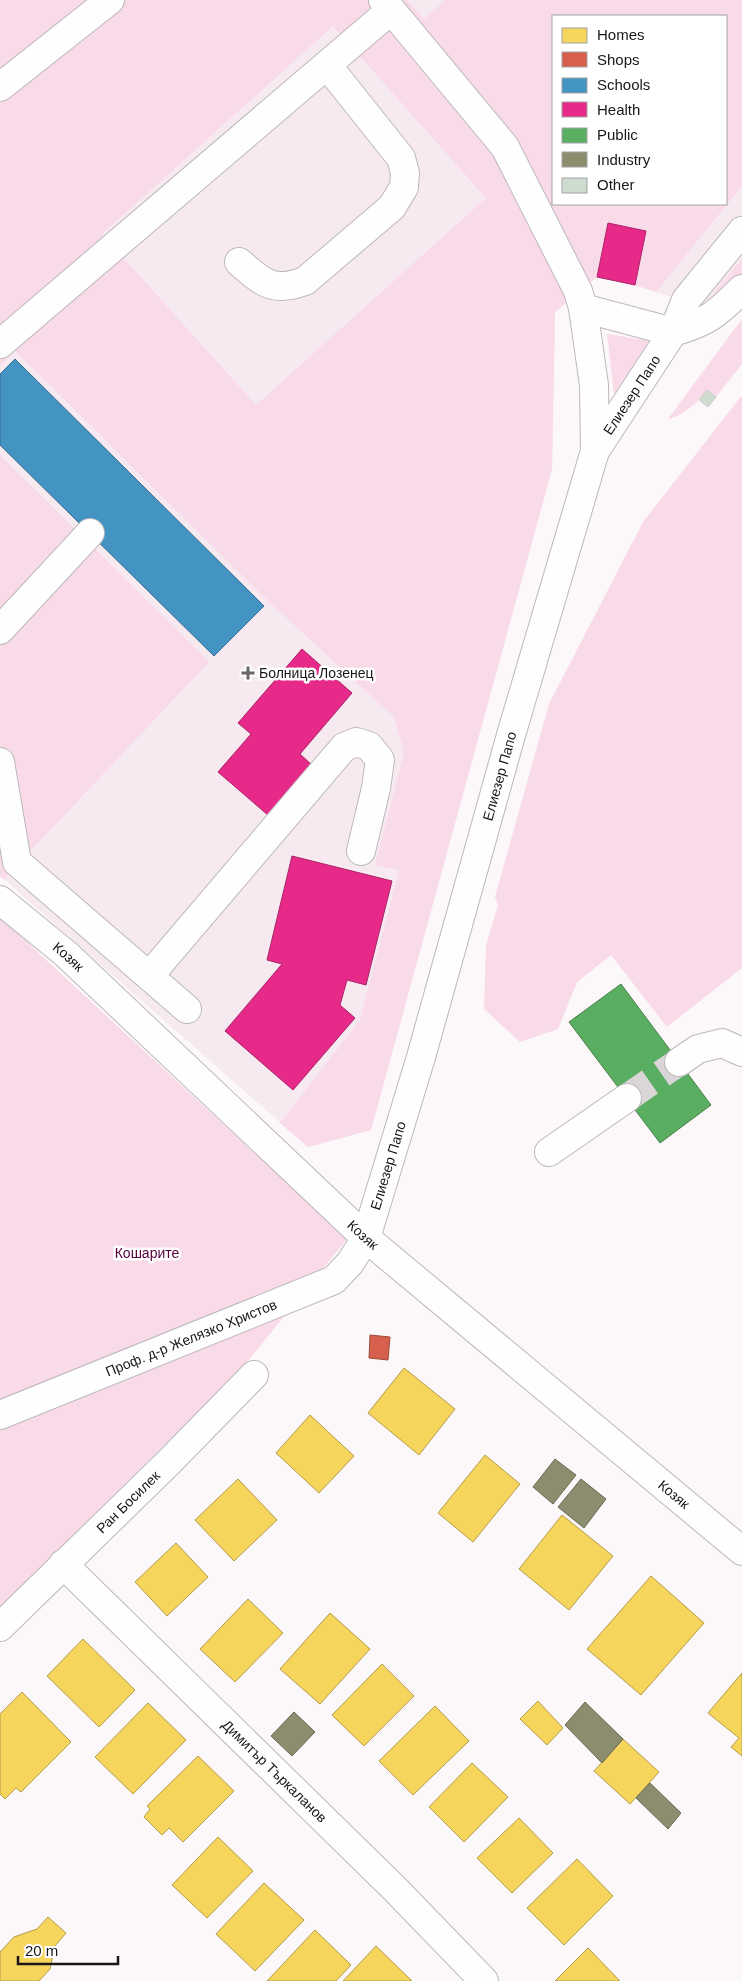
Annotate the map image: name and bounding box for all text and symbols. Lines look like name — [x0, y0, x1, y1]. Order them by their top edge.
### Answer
legend — [552, 15, 727, 205]
text: Homes — [597, 26, 645, 43]
text: Shops — [597, 51, 640, 68]
text: Schools — [597, 76, 650, 93]
text: Health — [597, 101, 640, 118]
text: Public — [597, 126, 638, 143]
text: Industry — [597, 151, 651, 168]
text: Other — [597, 176, 635, 193]
street label: Елиезер Папо — [600, 352, 664, 438]
place label: Болница Лозенец — [259, 665, 373, 681]
marker: Болница Лозенец — [241, 666, 255, 680]
street label: Елиезер Папо — [479, 730, 520, 823]
street label: Козяк — [50, 939, 88, 975]
street label: Елиезер Папо — [367, 1119, 409, 1212]
street label: Козяк — [344, 1217, 382, 1253]
park label: Кошарите — [115, 1245, 180, 1261]
street label: Проф. д-р Желязко Христов — [103, 1296, 279, 1380]
street label: Ран Босилек — [93, 1467, 164, 1536]
street label: Козяк — [655, 1477, 693, 1513]
street label: Димитър Търкаланов — [219, 1716, 330, 1826]
scale bar — [18, 1934, 118, 1966]
text: 20 m — [25, 1942, 58, 1959]

